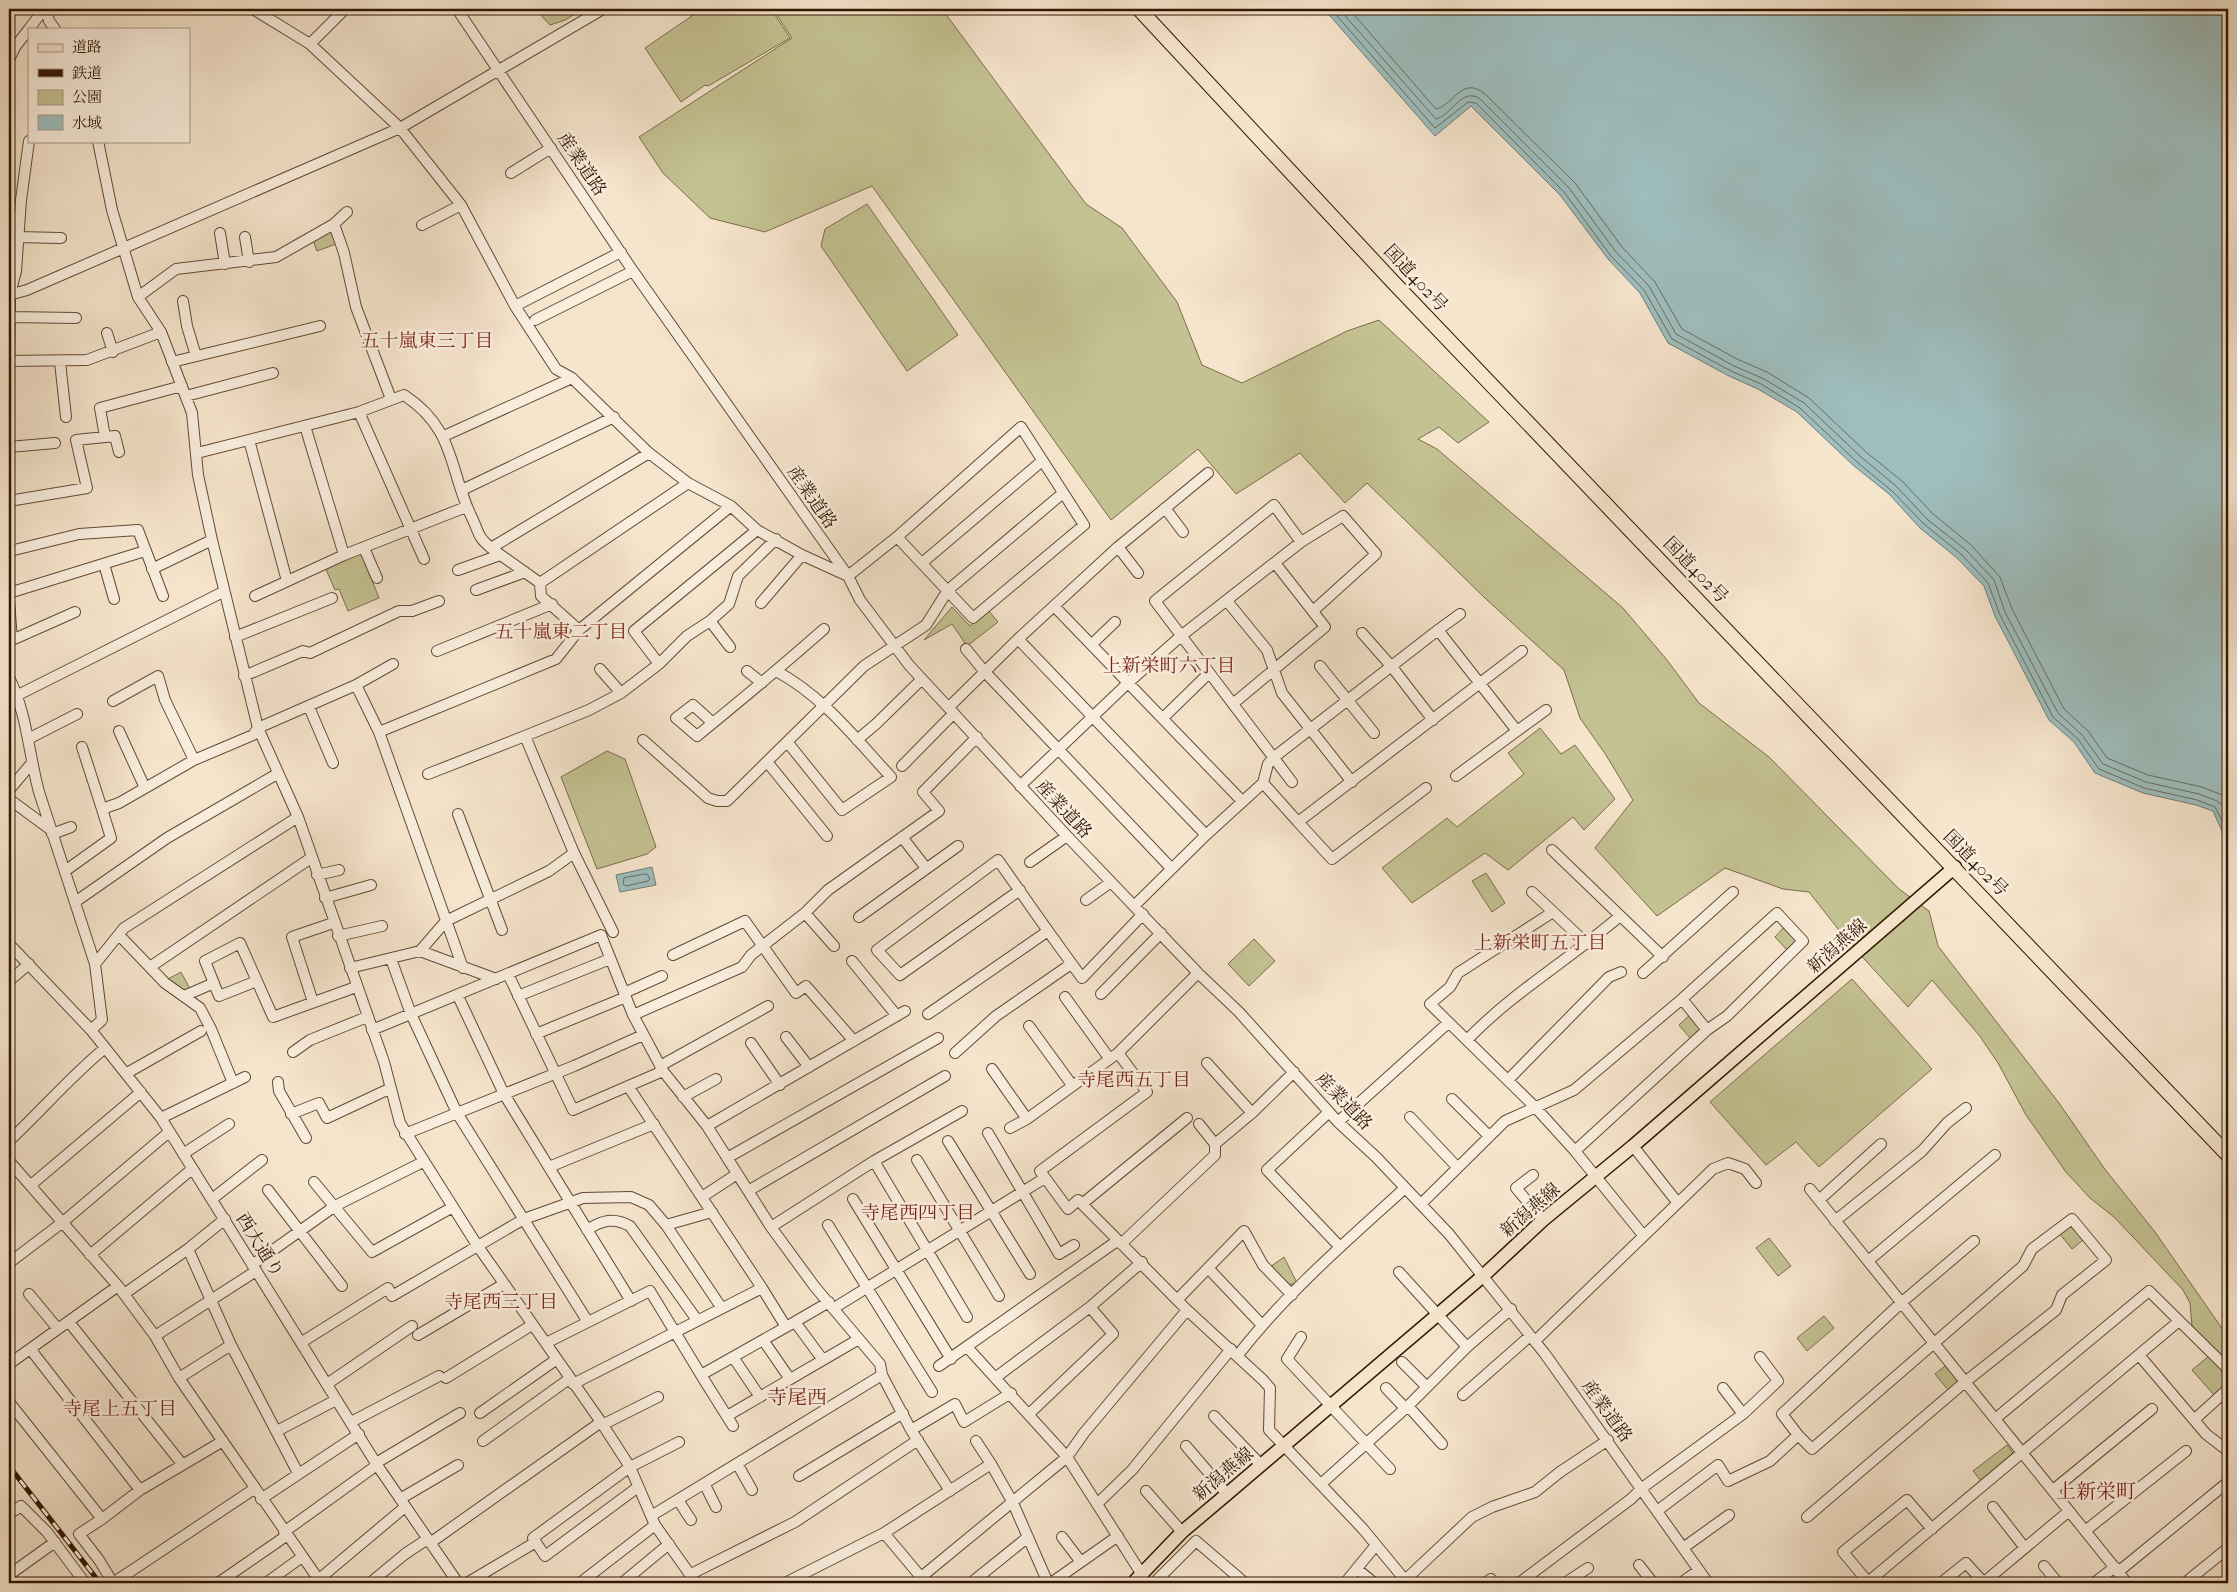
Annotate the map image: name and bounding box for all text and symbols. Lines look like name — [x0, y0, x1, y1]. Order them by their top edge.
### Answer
legend — [28, 28, 190, 142]
text: 道路 — [72, 38, 102, 56]
text: 鉄道 — [72, 64, 102, 82]
text: 公園 — [72, 88, 102, 106]
text: 水域 — [72, 114, 102, 132]
street label: 産業道路 — [553, 129, 610, 200]
street label: 国道402号 — [1379, 241, 1452, 316]
district label: 五十嵐東三丁目 — [360, 330, 494, 352]
street label: 産業道路 — [782, 462, 841, 533]
street label: 国道402号 — [1659, 533, 1732, 608]
district label: 五十嵐東二丁目 — [494, 621, 628, 643]
district label: 上新栄町六丁目 — [1102, 655, 1236, 677]
street label: 産業道路 — [1031, 776, 1096, 843]
street label: 国道402号 — [1939, 826, 2012, 901]
street label: 新潟燕線 — [1803, 915, 1871, 978]
district label: 上新栄町五丁目 — [1473, 932, 1607, 954]
street label: 産業道路 — [1311, 1068, 1376, 1135]
district label: 寺尾西五丁目 — [1077, 1069, 1191, 1091]
street label: 新潟燕線 — [1496, 1179, 1564, 1242]
district label: 寺尾西四丁目 — [861, 1202, 975, 1224]
street label: 西大通り — [232, 1209, 288, 1281]
district label: 寺尾西三丁目 — [444, 1291, 558, 1313]
street label: 産業道路 — [1577, 1376, 1636, 1447]
district label: 寺尾西 — [767, 1386, 827, 1409]
district label: 寺尾上五丁目 — [63, 1398, 177, 1420]
street label: 新潟燕線 — [1189, 1443, 1258, 1506]
district label: 上新栄町 — [2056, 1480, 2136, 1503]

